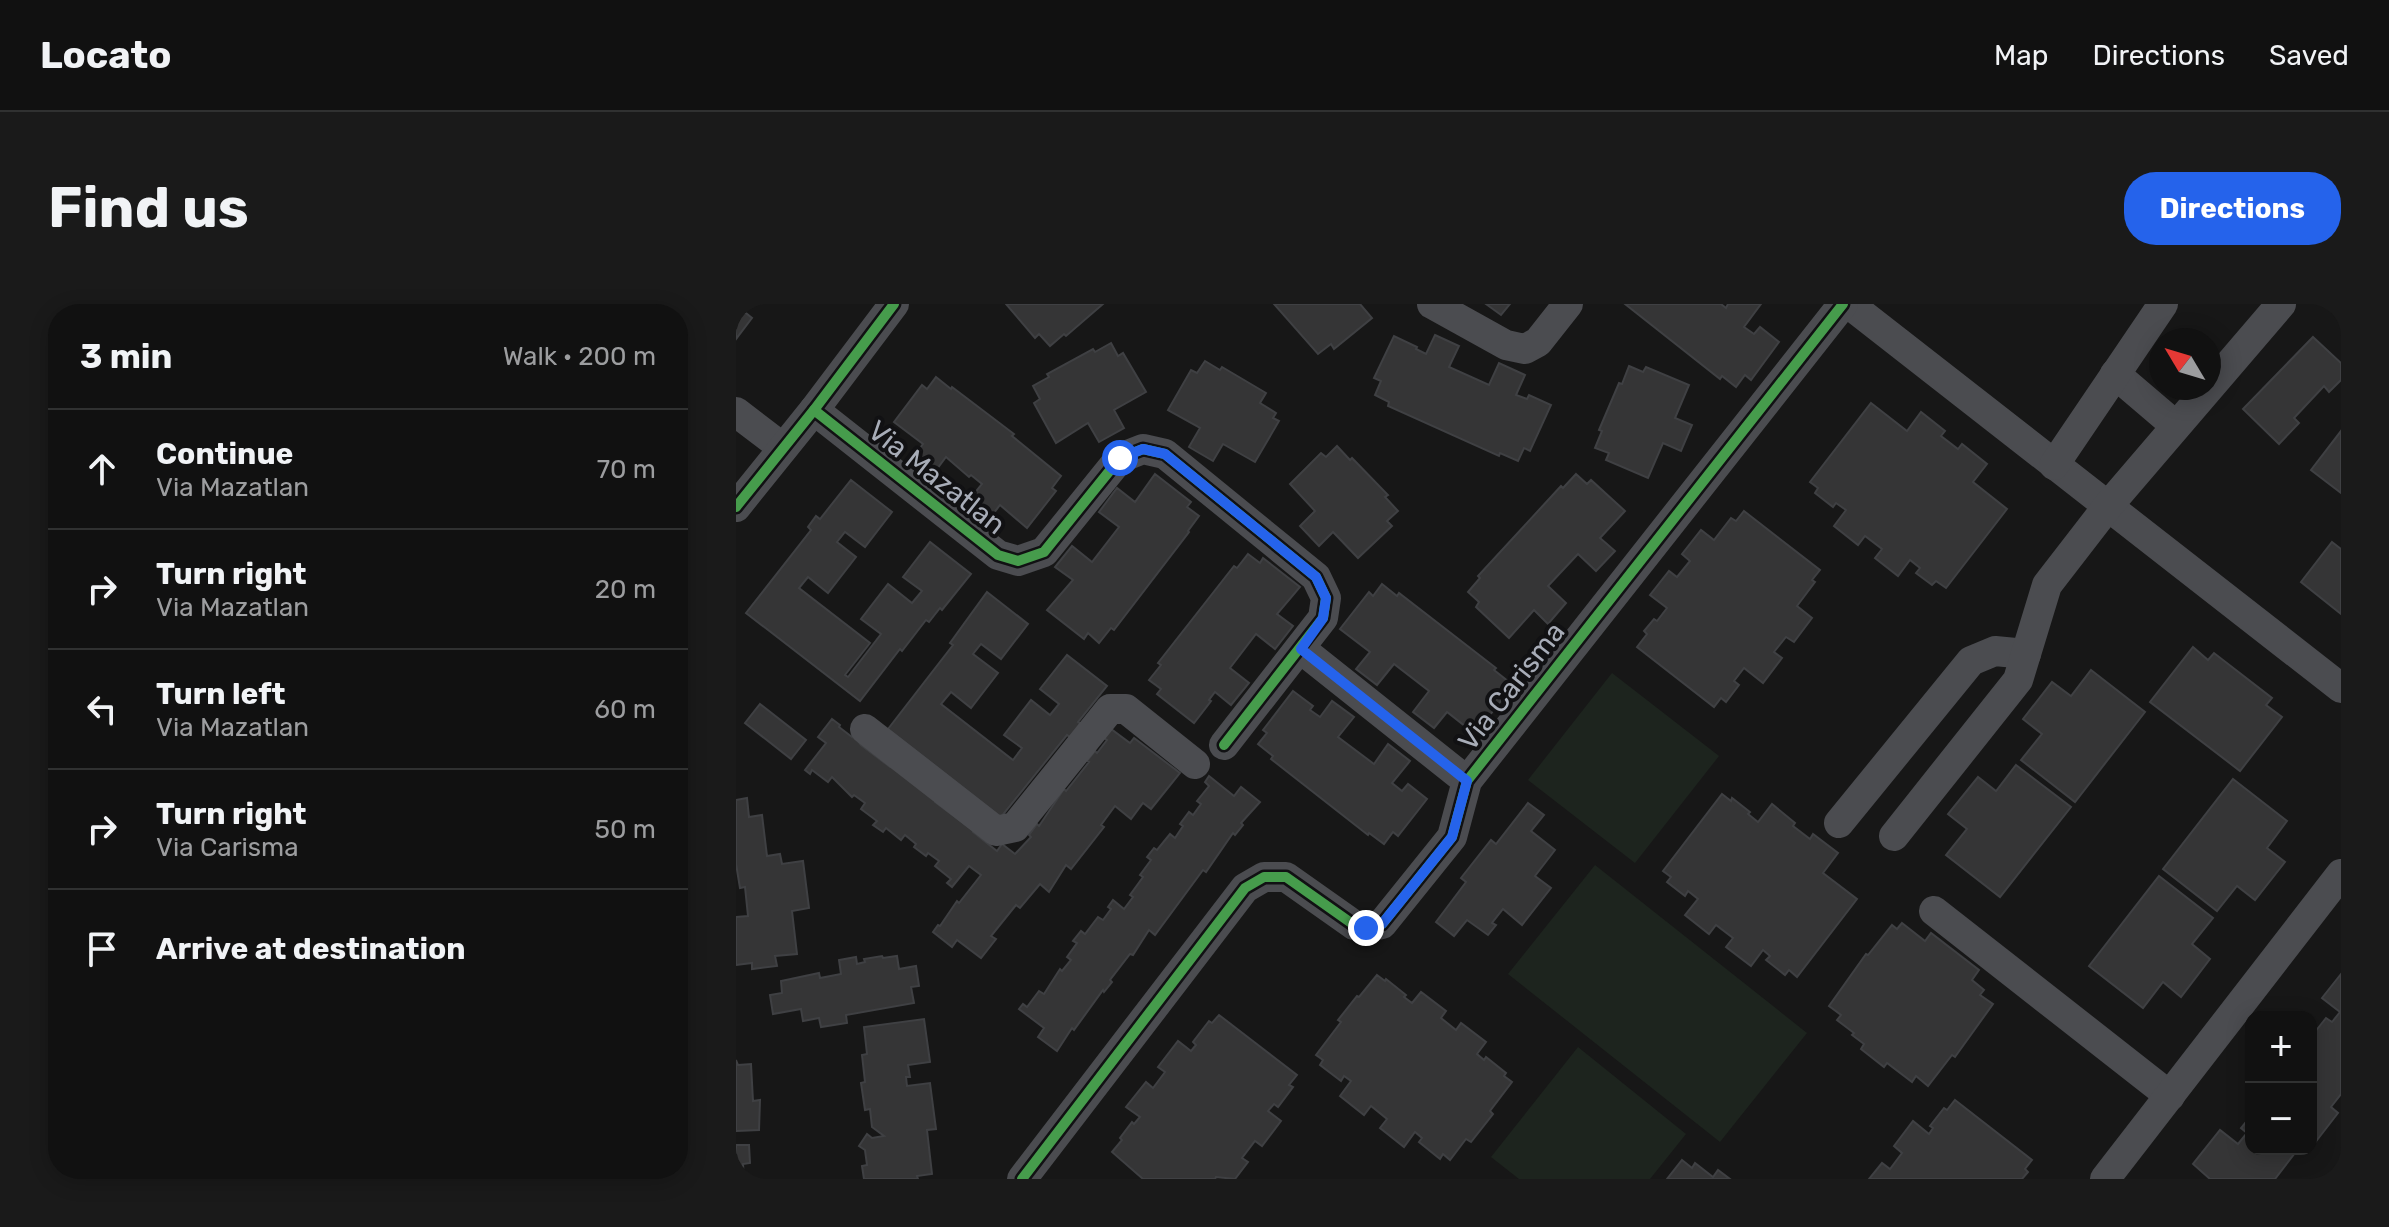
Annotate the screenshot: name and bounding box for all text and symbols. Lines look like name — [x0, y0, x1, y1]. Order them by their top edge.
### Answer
text: Locato — [40, 32, 171, 78]
text: Map — [1994, 39, 2048, 72]
text: Directions — [2092, 39, 2225, 72]
text: Saved — [2269, 39, 2349, 72]
button: Directions — [2124, 172, 2341, 245]
text: Find us — [48, 175, 249, 241]
north arrow — [2149, 328, 2221, 400]
text: 3 min — [80, 336, 172, 377]
text: Walk · 200 m — [503, 341, 656, 372]
street label: Via Mazatlan — [862, 414, 1012, 541]
text: Continue — [156, 436, 293, 472]
route start — [1102, 440, 1138, 476]
icon: ahead — [80, 447, 124, 491]
text: 70 m — [597, 454, 656, 485]
text: Via Mazatlan — [156, 472, 309, 503]
text: Turn right — [156, 556, 307, 592]
icon: right — [80, 567, 124, 611]
text: 20 m — [595, 574, 656, 605]
text: Via Mazatlan — [156, 592, 309, 623]
street label: Via Carisma — [1451, 616, 1572, 757]
text: Turn left — [156, 676, 286, 712]
icon: left — [80, 687, 124, 731]
text: 60 m — [594, 694, 656, 725]
text: Via Mazatlan — [156, 712, 309, 743]
text: Turn right — [156, 796, 307, 832]
icon: right — [80, 807, 124, 851]
text: 50 m — [595, 814, 656, 845]
text: Via Carisma — [156, 832, 299, 863]
route end — [1348, 910, 1384, 946]
icon: arrive — [80, 927, 124, 971]
text: Arrive at destination — [156, 931, 466, 967]
map controls — [2245, 1011, 2317, 1155]
button: + — [2245, 1011, 2317, 1083]
button: − — [2245, 1083, 2317, 1155]

